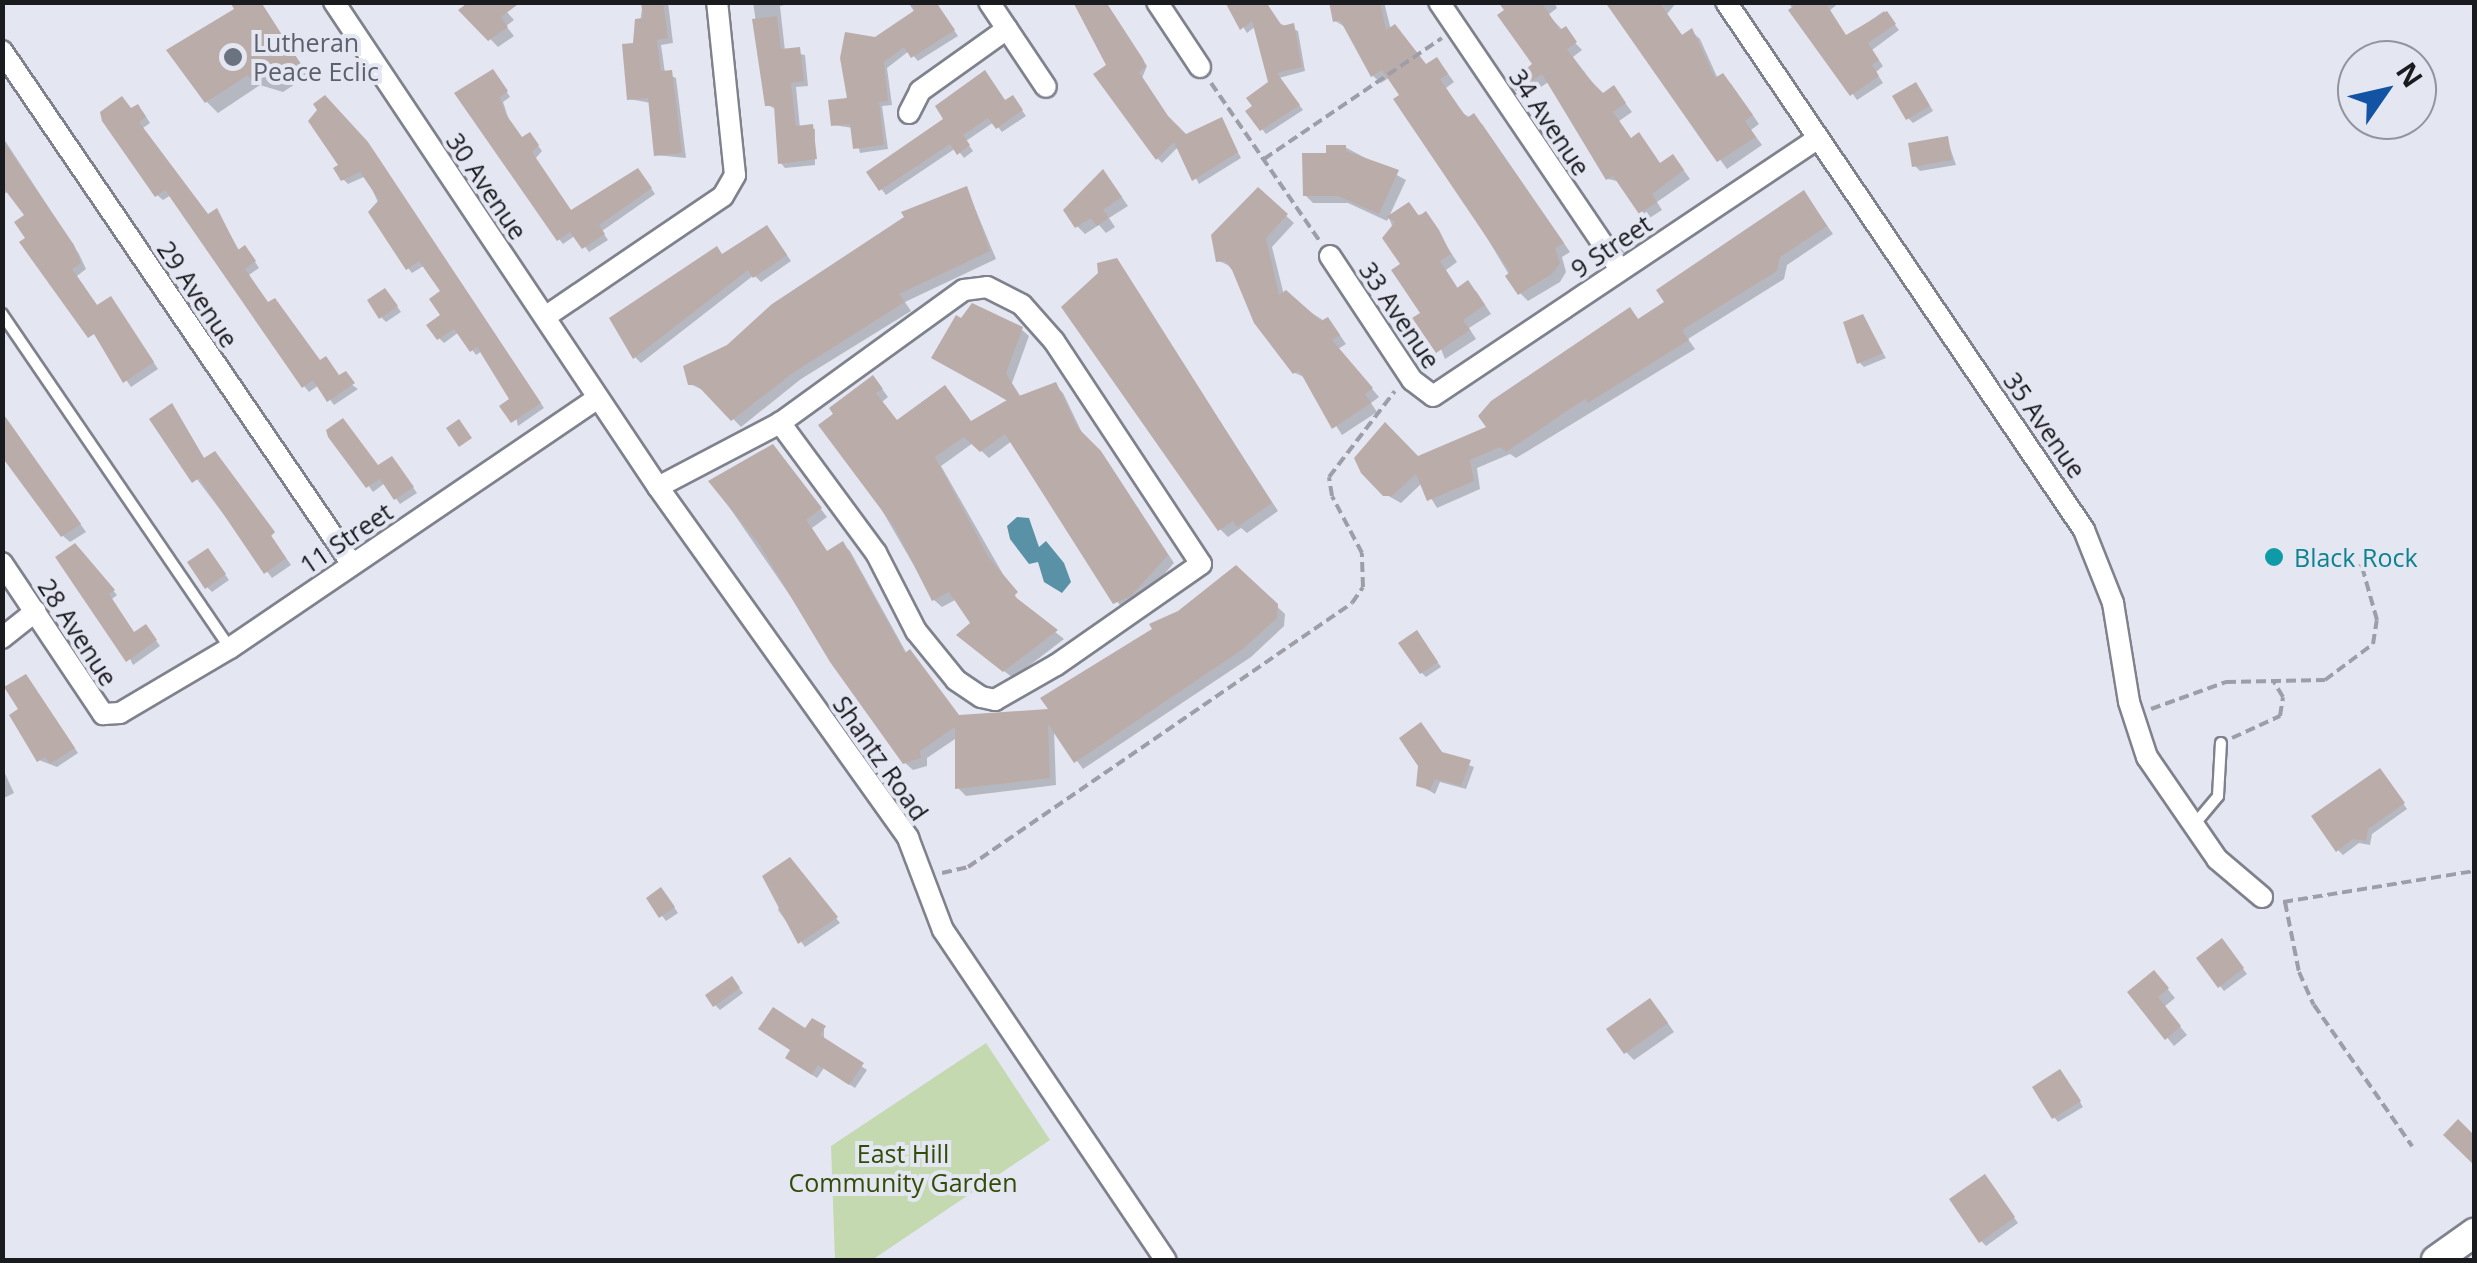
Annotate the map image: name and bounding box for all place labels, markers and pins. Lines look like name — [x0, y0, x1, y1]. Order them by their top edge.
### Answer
place label: Lutheran Peace Eclic — [253, 28, 379, 87]
marker: Lutheran Peace Eclic — [222, 46, 244, 68]
place label: Black Rock — [2294, 542, 2418, 572]
marker: Black Rock — [2263, 546, 2285, 568]

